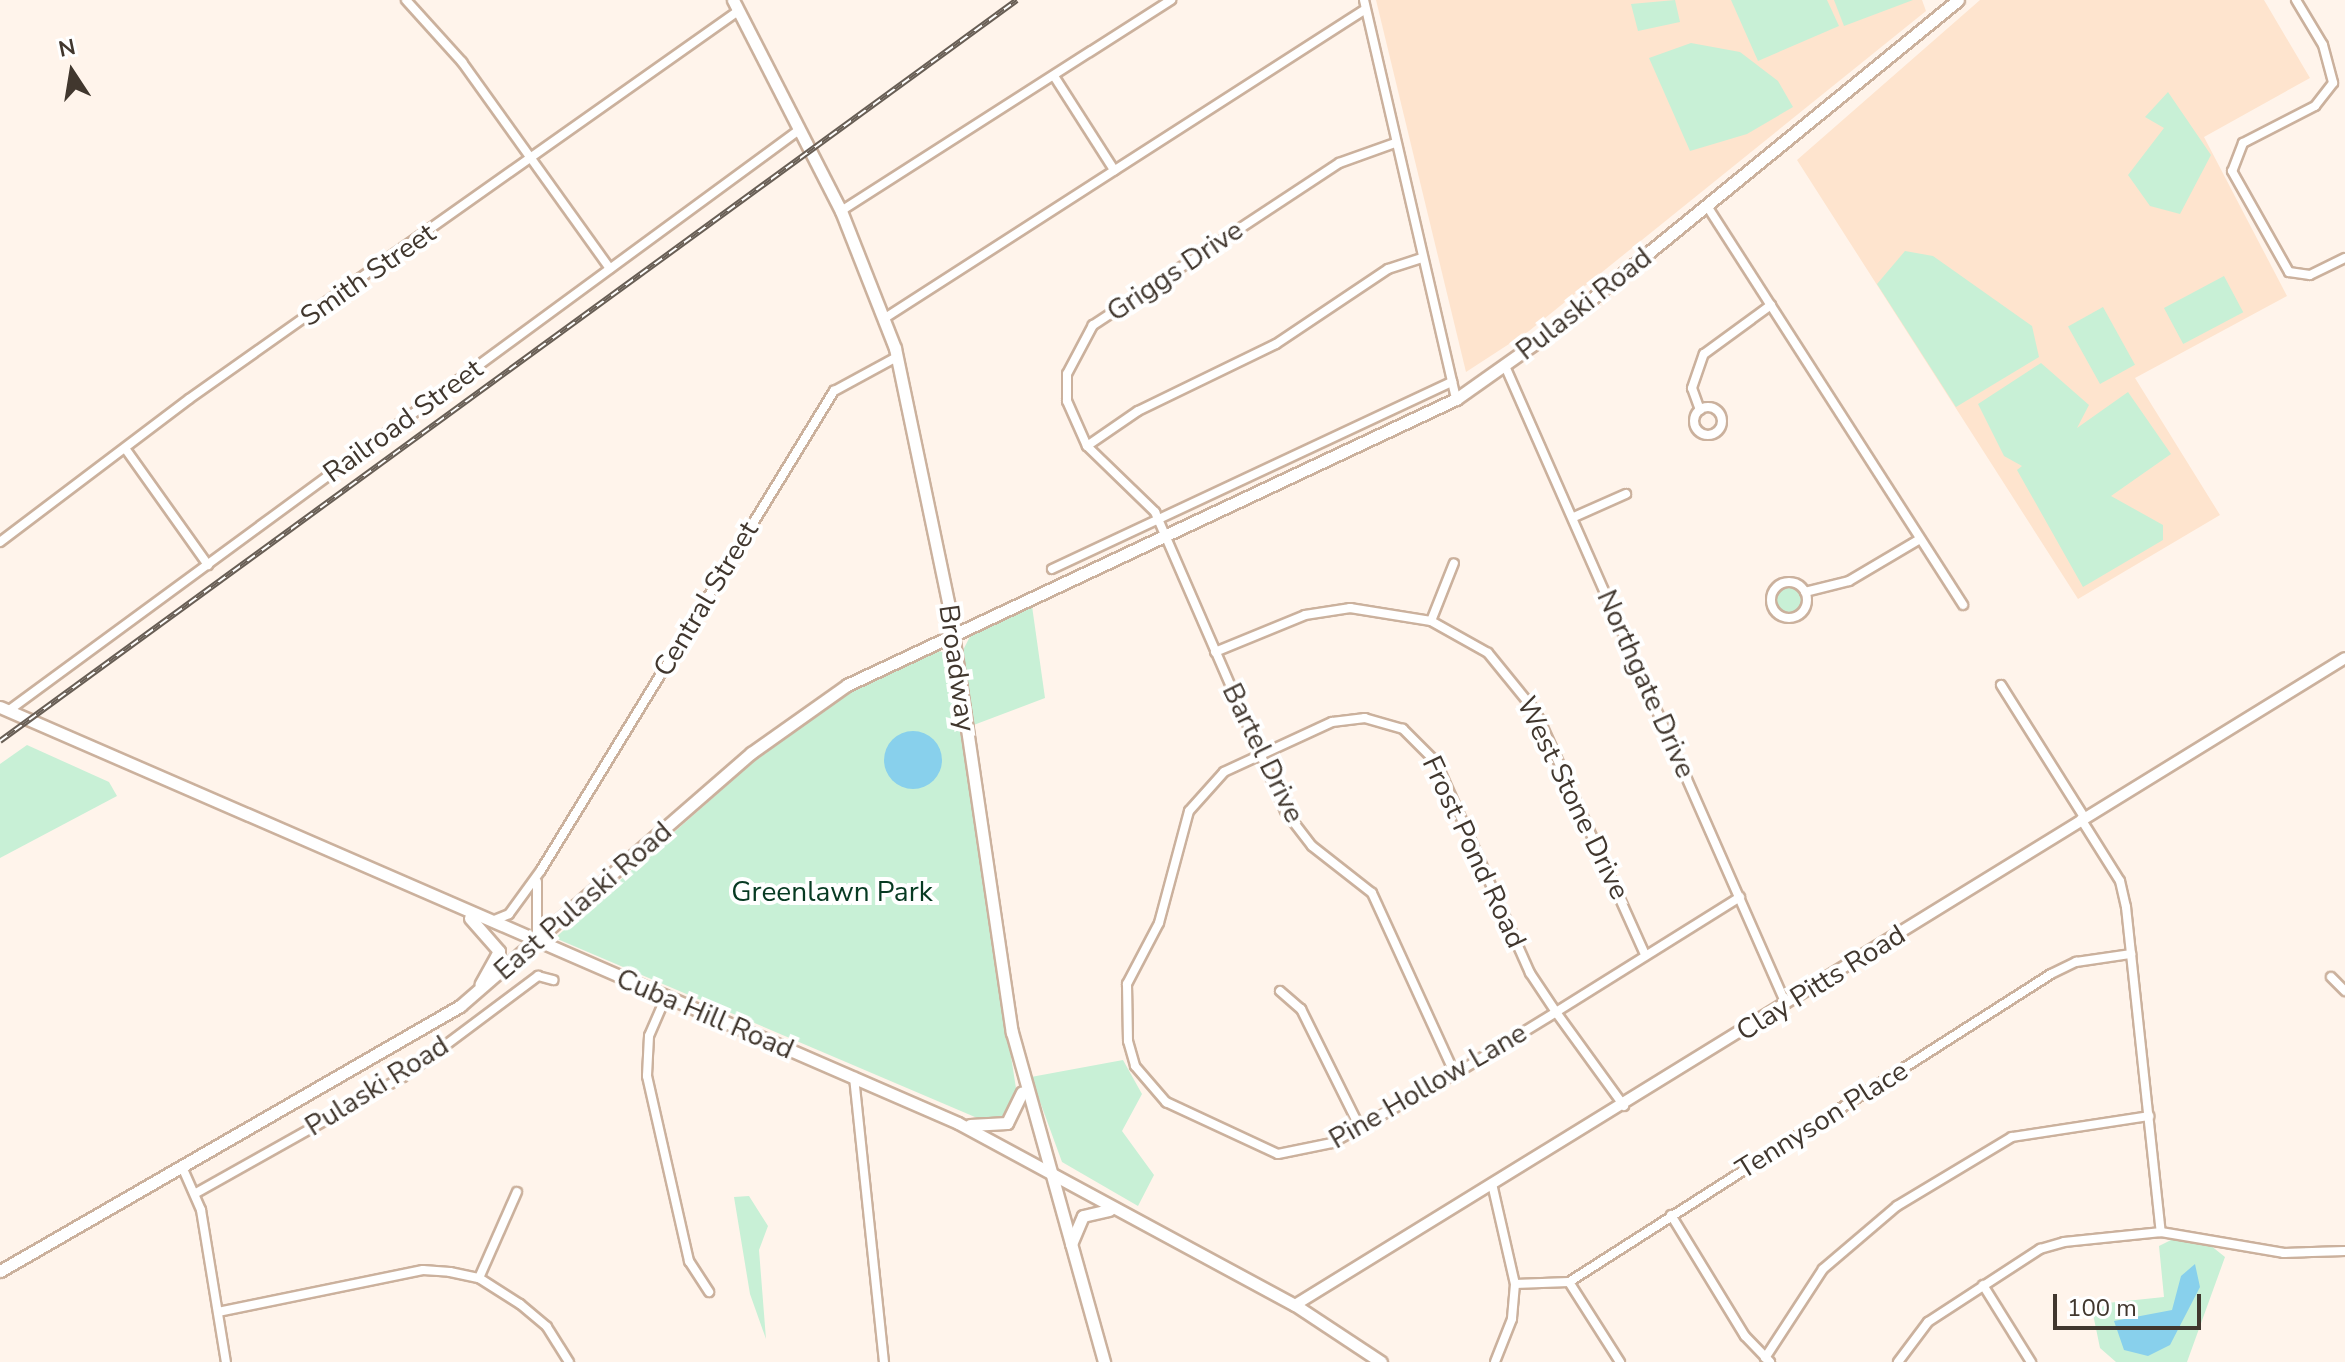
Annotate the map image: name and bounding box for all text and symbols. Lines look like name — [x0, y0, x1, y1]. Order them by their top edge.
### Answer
north arrow — [32, 32, 112, 112]
text: N — [56, 32, 78, 65]
street label: Griggs Drive — [1101, 213, 1249, 329]
street label: Smith Street — [294, 216, 442, 334]
street label: Pulaski Road — [1510, 241, 1658, 367]
street label: Railroad Street — [317, 352, 489, 490]
street label: Central Street — [647, 515, 765, 683]
street label: Northgate Drive — [1590, 585, 1702, 783]
street label: Broadway — [931, 602, 983, 734]
street label: Bartel Drive — [1215, 678, 1311, 828]
street label: West Stone Drive — [1509, 691, 1637, 905]
street label: Frost Pond Road — [1415, 751, 1533, 953]
street label: East Pulaski Road — [487, 815, 679, 987]
park label: Greenlawn Park — [731, 875, 933, 909]
street label: Clay Pitts Road — [1730, 918, 1912, 1048]
street label: Cuba Hill Road — [611, 962, 799, 1066]
street label: Pine Hollow Lane — [1323, 1016, 1533, 1156]
street label: Pulaski Road — [299, 1029, 455, 1143]
street label: Tennyson Place — [1730, 1054, 1914, 1186]
scale bar — [2057, 1278, 2205, 1328]
text: 100 m — [2067, 1292, 2137, 1324]

